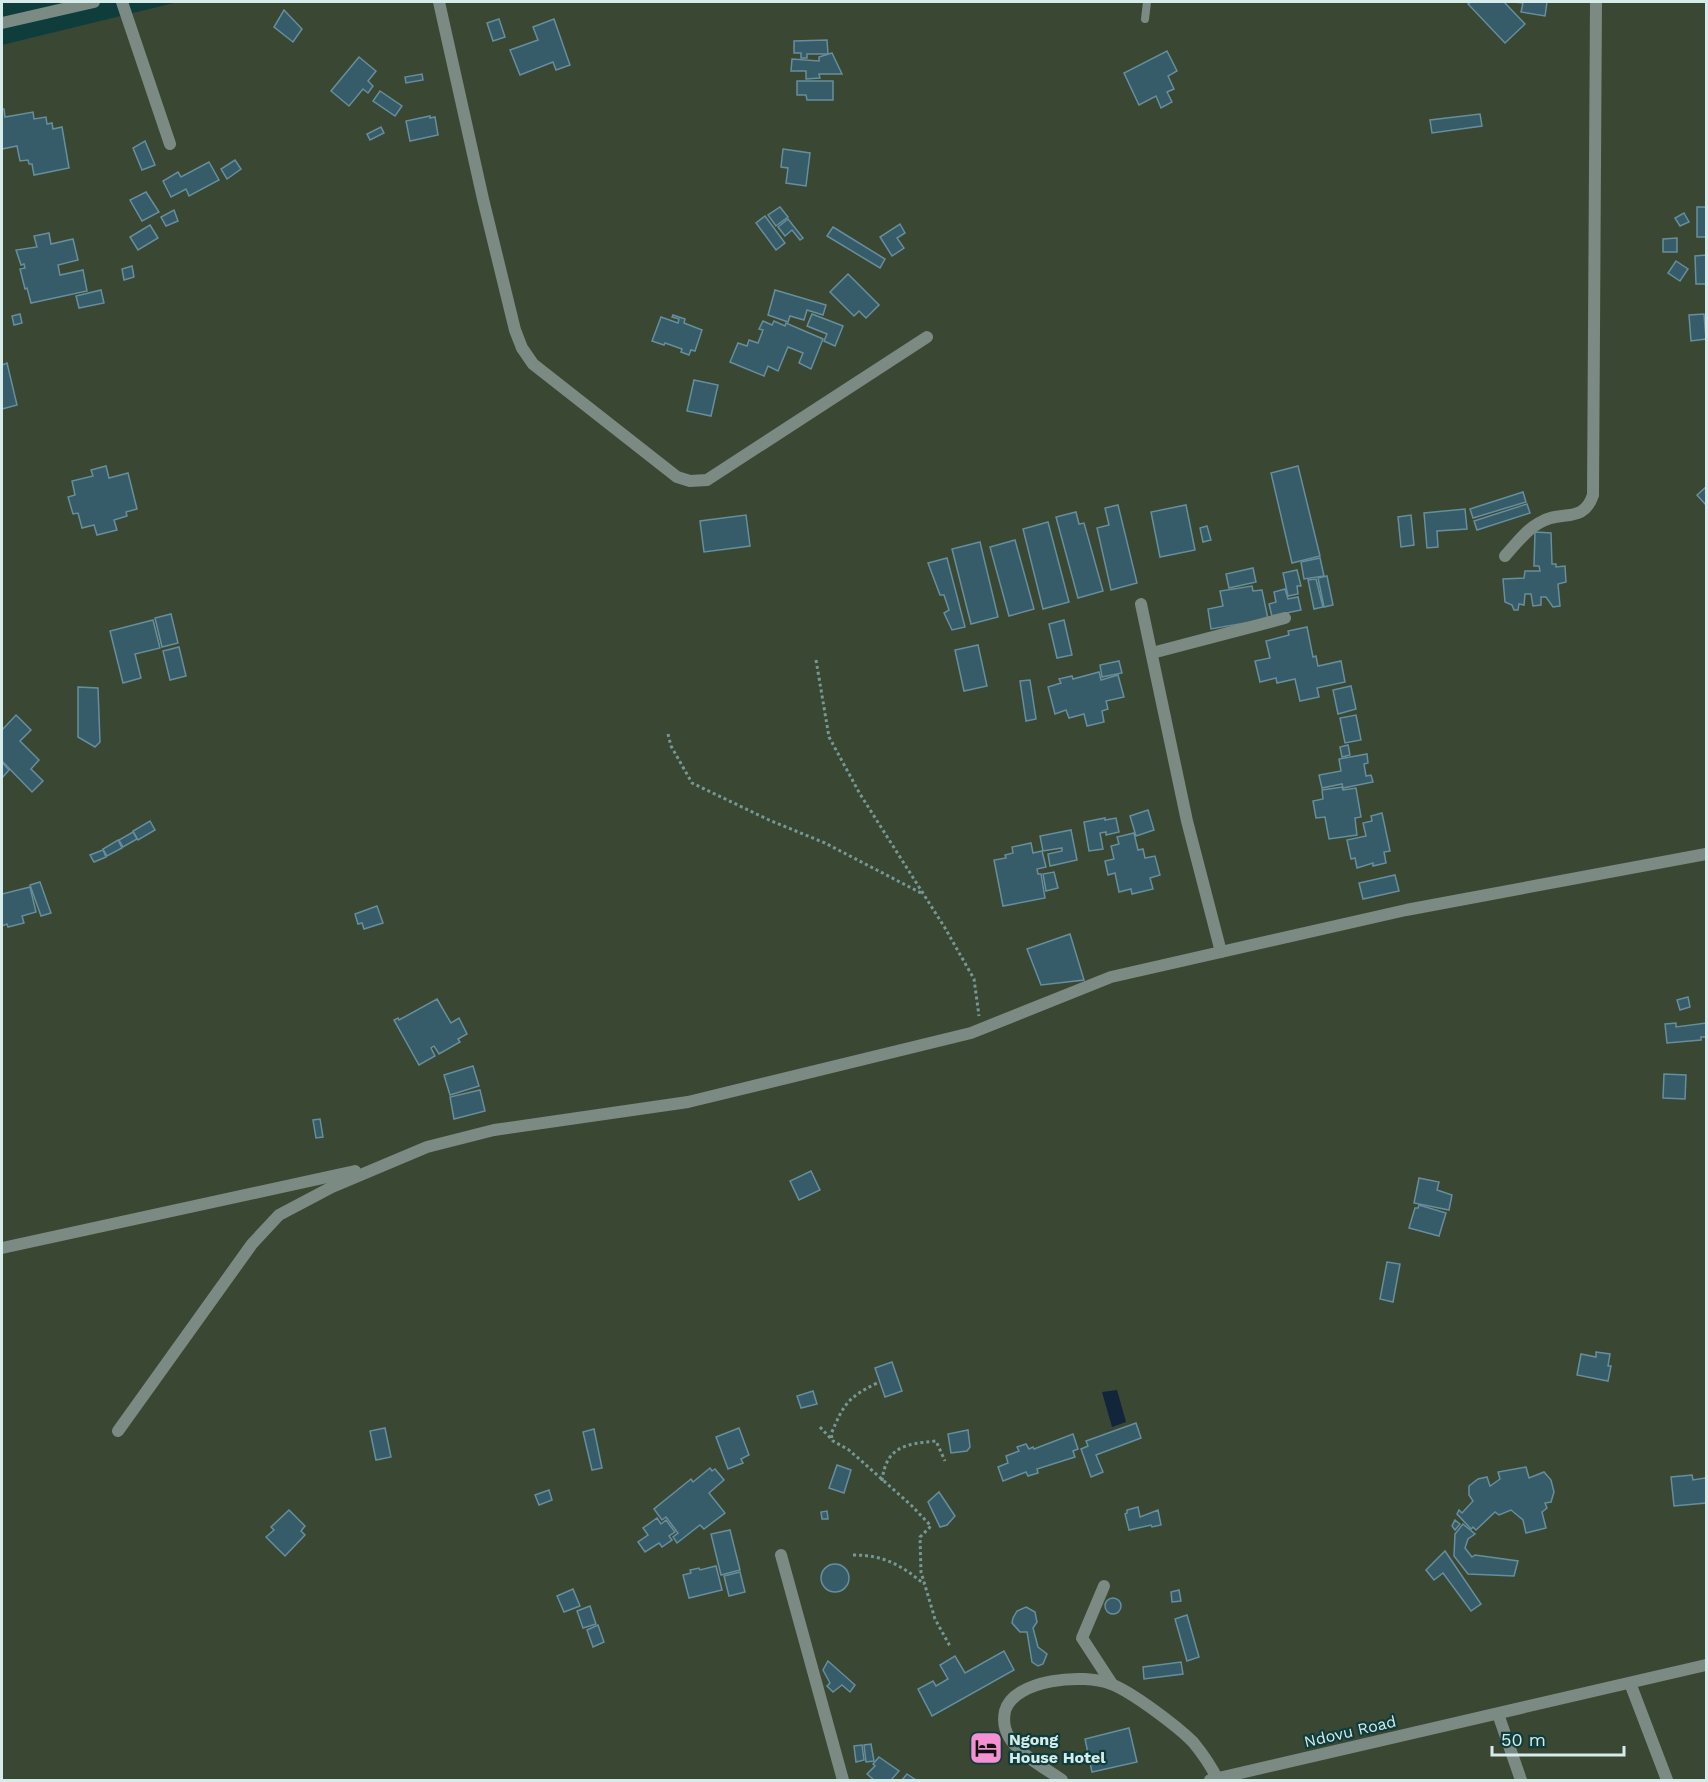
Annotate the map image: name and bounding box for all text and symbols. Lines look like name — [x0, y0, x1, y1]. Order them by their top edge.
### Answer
street label: Ndovu Road — [1302, 1712, 1398, 1751]
scale bar — [1492, 1719, 1624, 1757]
text: 50 m — [1501, 1729, 1546, 1750]
hotel icon: Ngong House Hotel — [968, 1730, 1004, 1766]
place label: Ngong House Hotel — [1009, 1730, 1106, 1767]

